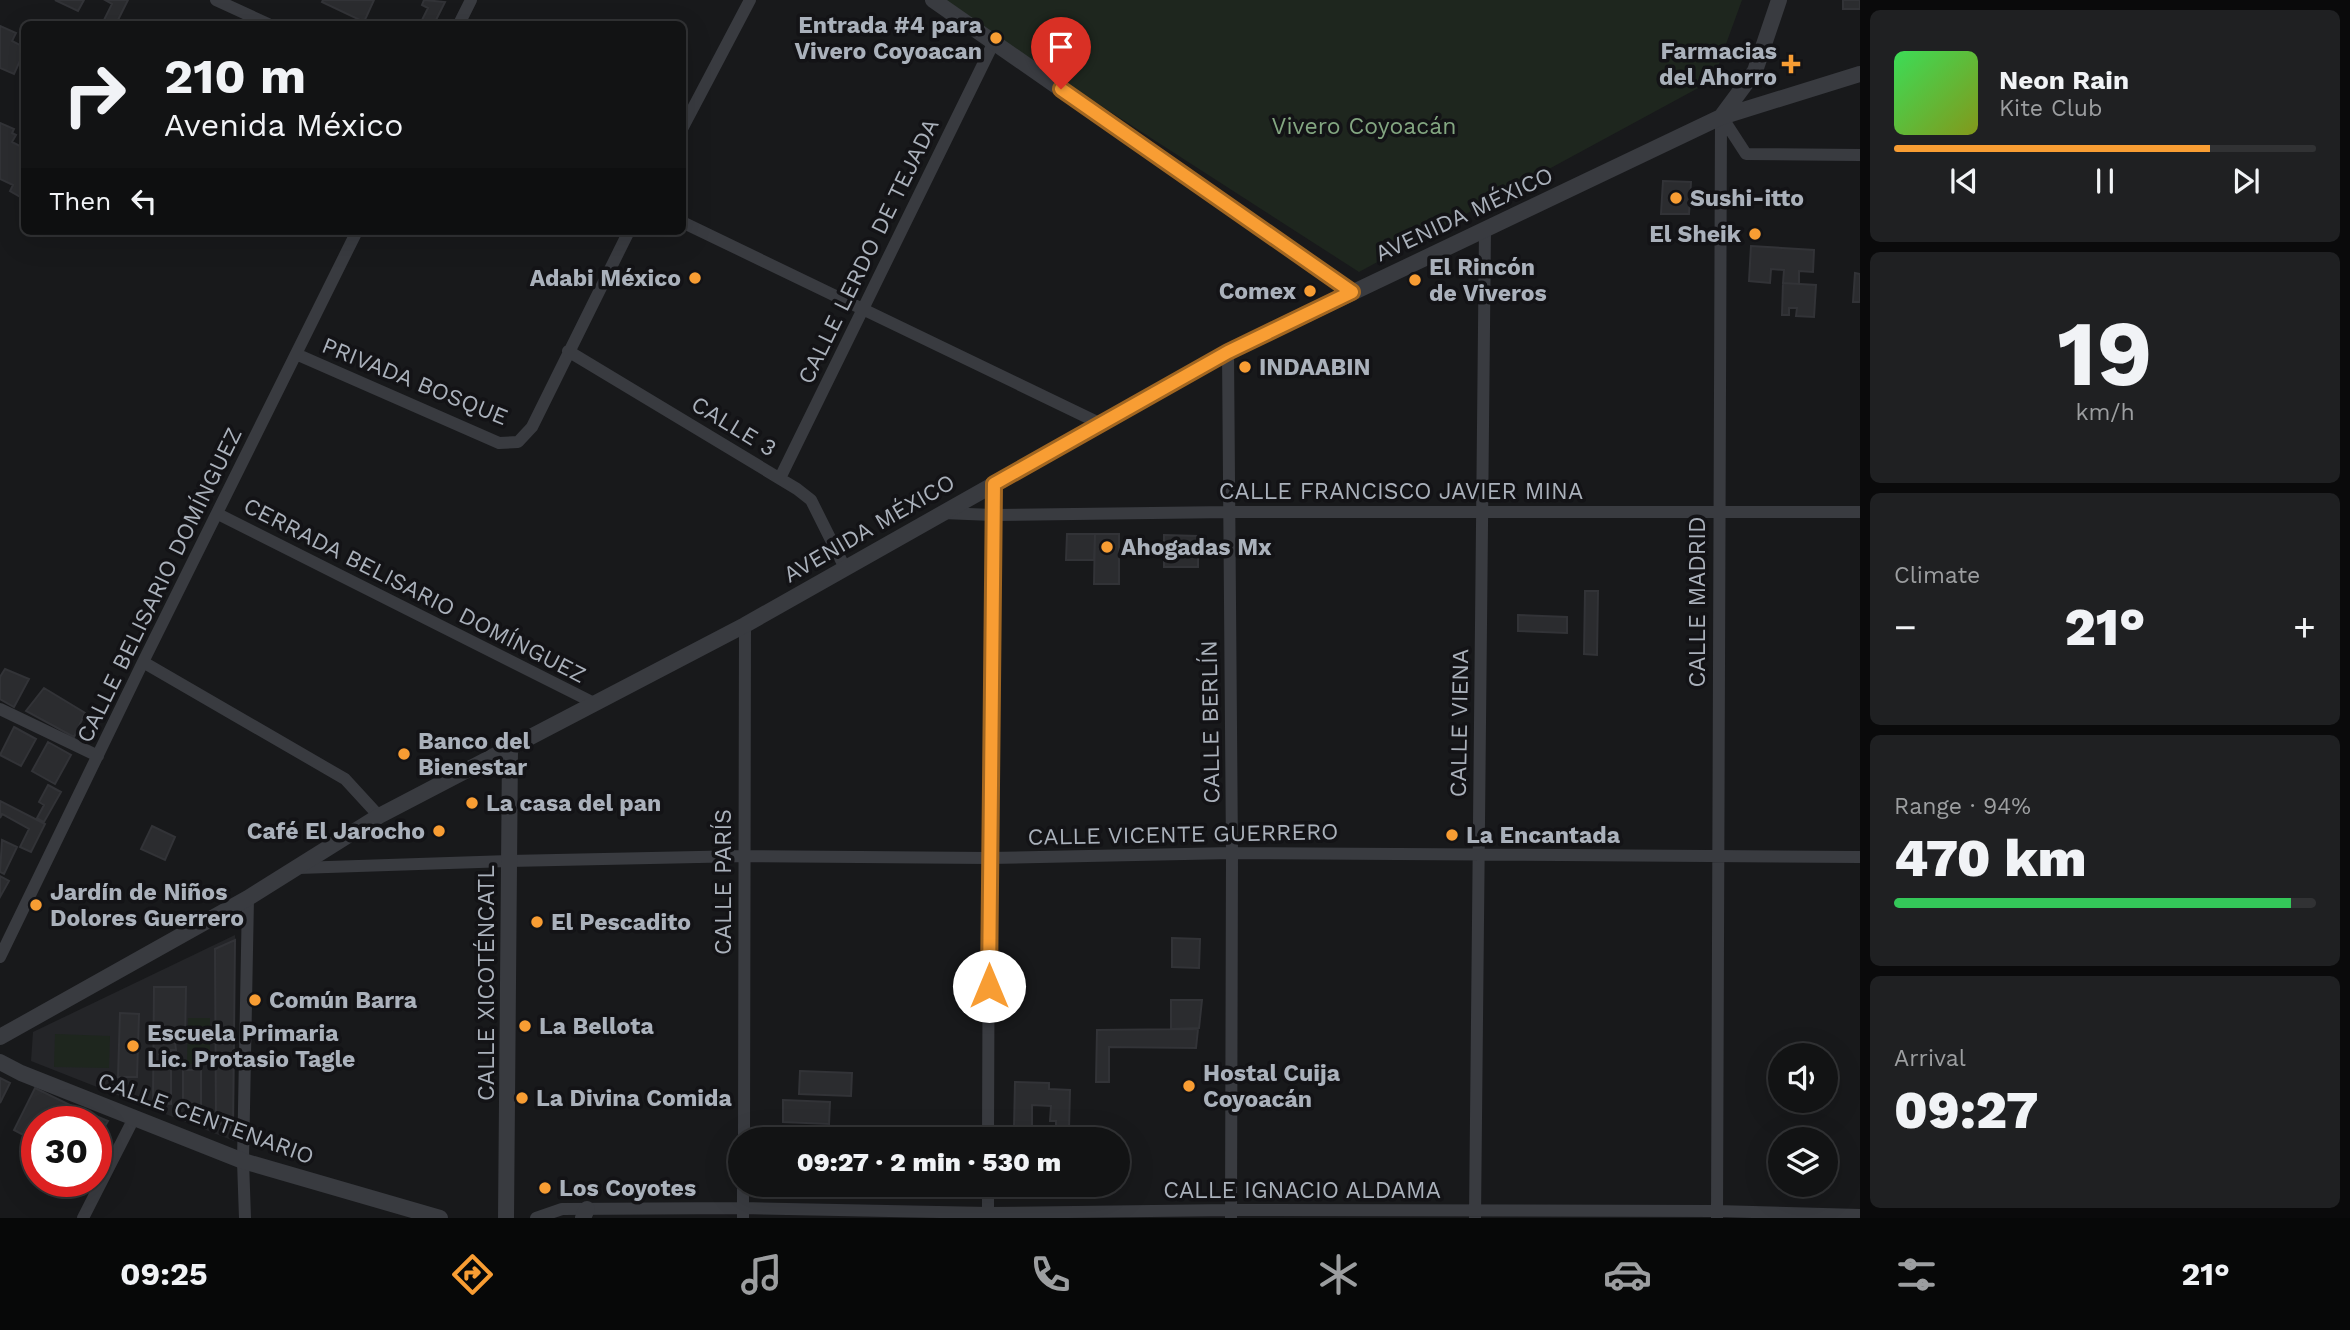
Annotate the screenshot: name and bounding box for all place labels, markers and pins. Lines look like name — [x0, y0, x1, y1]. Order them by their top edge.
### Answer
place label: Entrada #4 para Vivero Coyoacan — [794, 12, 983, 65]
pin — [1031, 17, 1091, 89]
marker: Entrada #4 para Vivero Coyoacan — [988, 30, 1004, 46]
place label: Farmacias del Ahorro — [1659, 38, 1777, 91]
marker: Farmacias del Ahorro — [1783, 56, 1799, 72]
place label: Sushi-itto — [1690, 185, 1804, 212]
marker: Sushi-itto — [1668, 190, 1684, 206]
place label: El Sheik — [1649, 221, 1742, 248]
marker: El Sheik — [1747, 226, 1763, 242]
place label: El Rincón de Viveros — [1429, 254, 1547, 307]
place label: Adabi México — [530, 265, 681, 292]
marker: Adabi México — [687, 270, 703, 286]
marker: El Rincón de Viveros — [1407, 272, 1423, 288]
place label: Comex — [1219, 278, 1296, 305]
marker: Comex — [1302, 283, 1318, 299]
place label: INDAABIN — [1259, 354, 1371, 381]
marker: INDAABIN — [1237, 359, 1253, 375]
place label: Ahogadas Mx — [1121, 534, 1272, 561]
marker: Ahogadas Mx — [1099, 539, 1115, 555]
place label: Banco del Bienestar — [418, 728, 530, 781]
marker: Banco del Bienestar — [396, 746, 412, 762]
place label: La casa del pan — [486, 790, 661, 817]
marker: La casa del pan — [464, 795, 480, 811]
place label: Café El Jarocho — [247, 818, 425, 845]
place label: La Encantada — [1466, 822, 1621, 849]
marker: Café El Jarocho — [431, 823, 447, 839]
marker: La Encantada — [1444, 827, 1460, 843]
place label: Jardín de Niños Dolores Guerrero — [50, 879, 244, 932]
marker: Jardín de Niños Dolores Guerrero — [28, 897, 44, 913]
place label: El Pescadito — [551, 909, 691, 936]
marker: El Pescadito — [529, 914, 545, 930]
place label: Común Barra — [269, 987, 418, 1014]
marker: Común Barra — [247, 992, 263, 1008]
place label: La Bellota — [539, 1013, 655, 1040]
marker: La Bellota — [517, 1018, 533, 1034]
place label: Escuela Primaria Lic. Protasio Tagle — [147, 1020, 355, 1073]
marker: Escuela Primaria Lic. Protasio Tagle — [125, 1038, 141, 1054]
place label: Hostal Cuija Coyoacán — [1203, 1060, 1341, 1113]
marker: Hostal Cuija Coyoacán — [1181, 1078, 1197, 1094]
place label: La Divina Comida — [536, 1085, 732, 1112]
marker: La Divina Comida — [514, 1090, 530, 1106]
place label: Los Coyotes — [559, 1175, 696, 1202]
marker: Los Coyotes — [537, 1180, 553, 1196]

